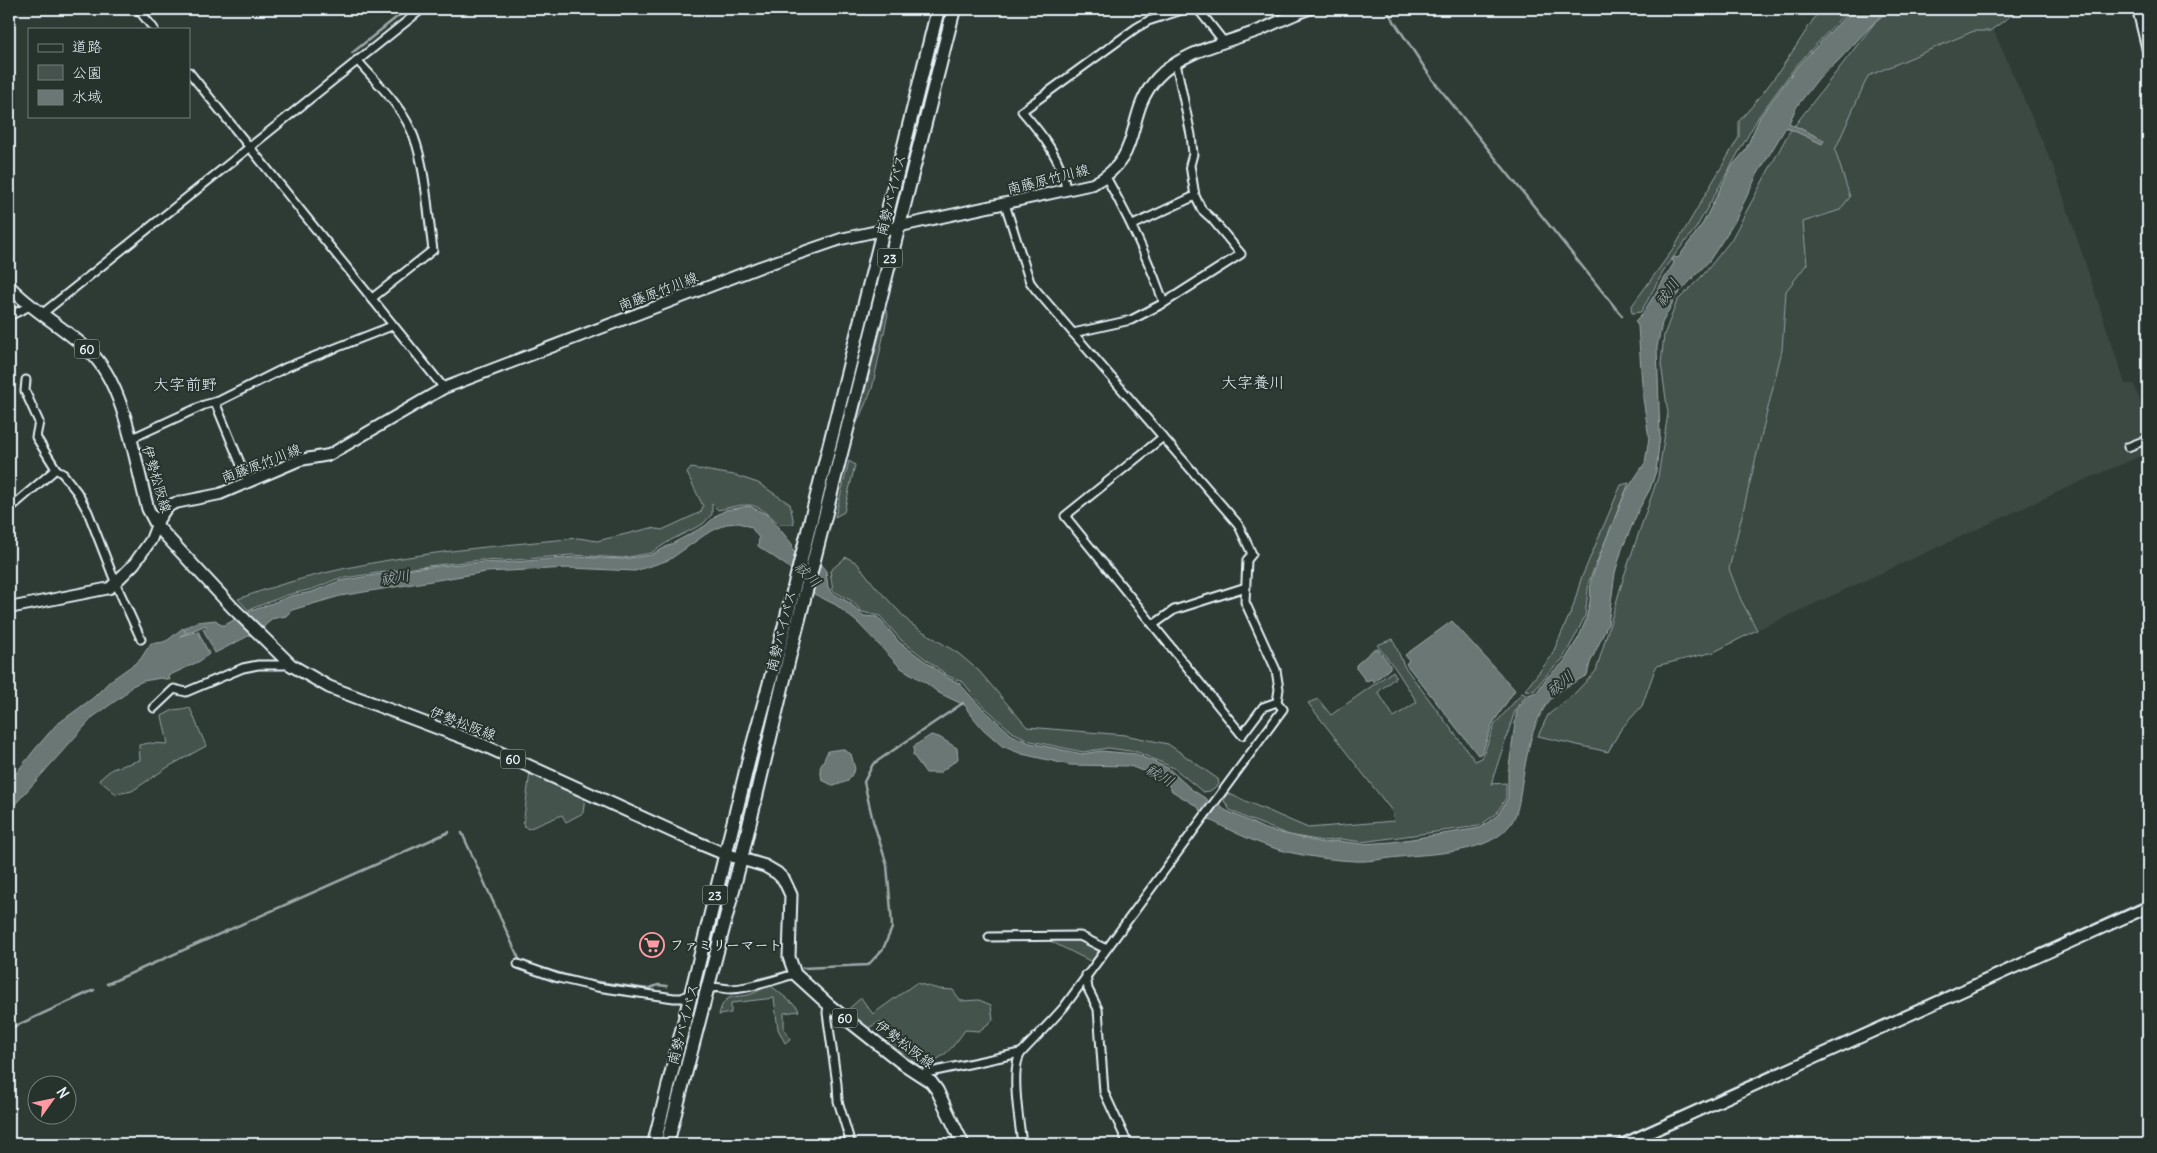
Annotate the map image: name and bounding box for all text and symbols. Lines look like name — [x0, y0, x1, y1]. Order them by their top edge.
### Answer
legend — [28, 28, 190, 118]
text: 道路 — [72, 37, 102, 56]
text: 公園 — [72, 63, 102, 82]
text: 水域 — [72, 87, 102, 106]
street label: 南勢バイパス — [872, 152, 910, 238]
street label: 南藤原竹川線 — [1005, 160, 1091, 198]
road number: 23 — [878, 248, 902, 268]
street label: 南藤原竹川線 — [616, 268, 700, 314]
water label: 祓川 — [1651, 274, 1683, 310]
road number: 60 — [74, 339, 100, 358]
district label: 大字養川 — [1221, 372, 1285, 392]
district label: 大字前野 — [153, 374, 217, 394]
street label: 南藤原竹川線 — [219, 440, 303, 486]
street label: 伊勢松阪線 — [138, 443, 176, 515]
water label: 祓川 — [791, 557, 825, 591]
water label: 祓川 — [379, 565, 411, 589]
street label: 南勢バイパス — [762, 588, 800, 674]
water label: 祓川 — [1542, 666, 1578, 700]
street label: 伊勢松阪線 — [427, 702, 499, 744]
road number: 60 — [500, 750, 526, 769]
water label: 祓川 — [1142, 759, 1178, 791]
road number: 23 — [702, 886, 728, 904]
supermarket icon: ファミリーマート — [639, 932, 665, 958]
place label: ファミリーマート — [670, 936, 783, 954]
street label: 南勢バイパス — [663, 981, 703, 1067]
road number: 60 — [832, 1008, 858, 1028]
street label: 伊勢松阪線 — [872, 1016, 938, 1072]
north arrow — [28, 1076, 78, 1126]
text: N — [53, 1084, 73, 1102]

